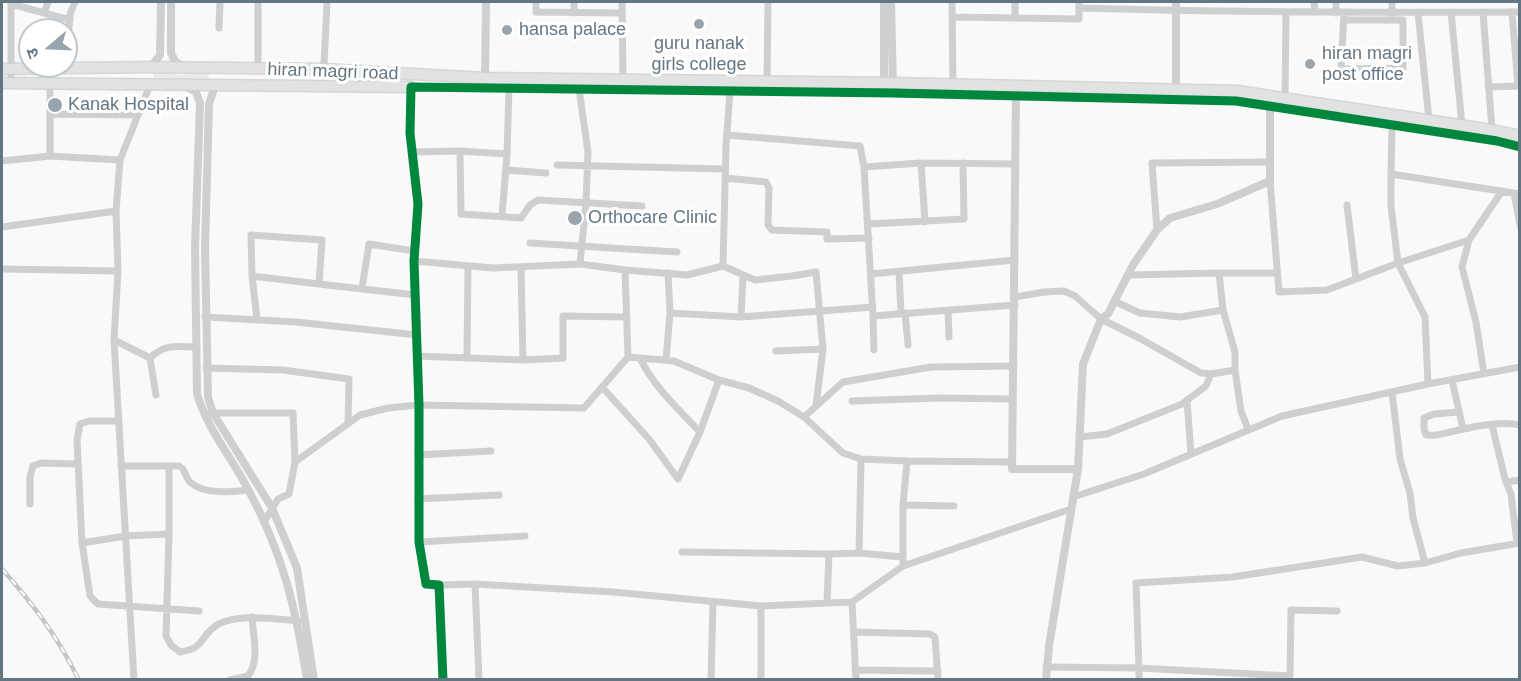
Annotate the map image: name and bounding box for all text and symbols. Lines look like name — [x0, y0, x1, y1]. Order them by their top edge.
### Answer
marker: guru nanak girls college — [692, 17, 706, 31]
north arrow — [18, 18, 78, 78]
place label: hansa palace — [519, 19, 626, 41]
marker: hansa palace — [500, 23, 514, 37]
place label: guru nanak girls college — [651, 33, 747, 76]
place label: hiran magri post office — [1322, 43, 1412, 86]
text: उ — [23, 46, 42, 61]
marker: hiran magri post office — [1303, 57, 1317, 71]
street label: hiran magri road — [267, 59, 399, 85]
place label: Kanak Hospital — [68, 94, 189, 116]
marker: Kanak Hospital — [46, 96, 64, 114]
place label: Orthocare Clinic — [588, 207, 717, 229]
marker: Orthocare Clinic — [566, 209, 584, 227]

